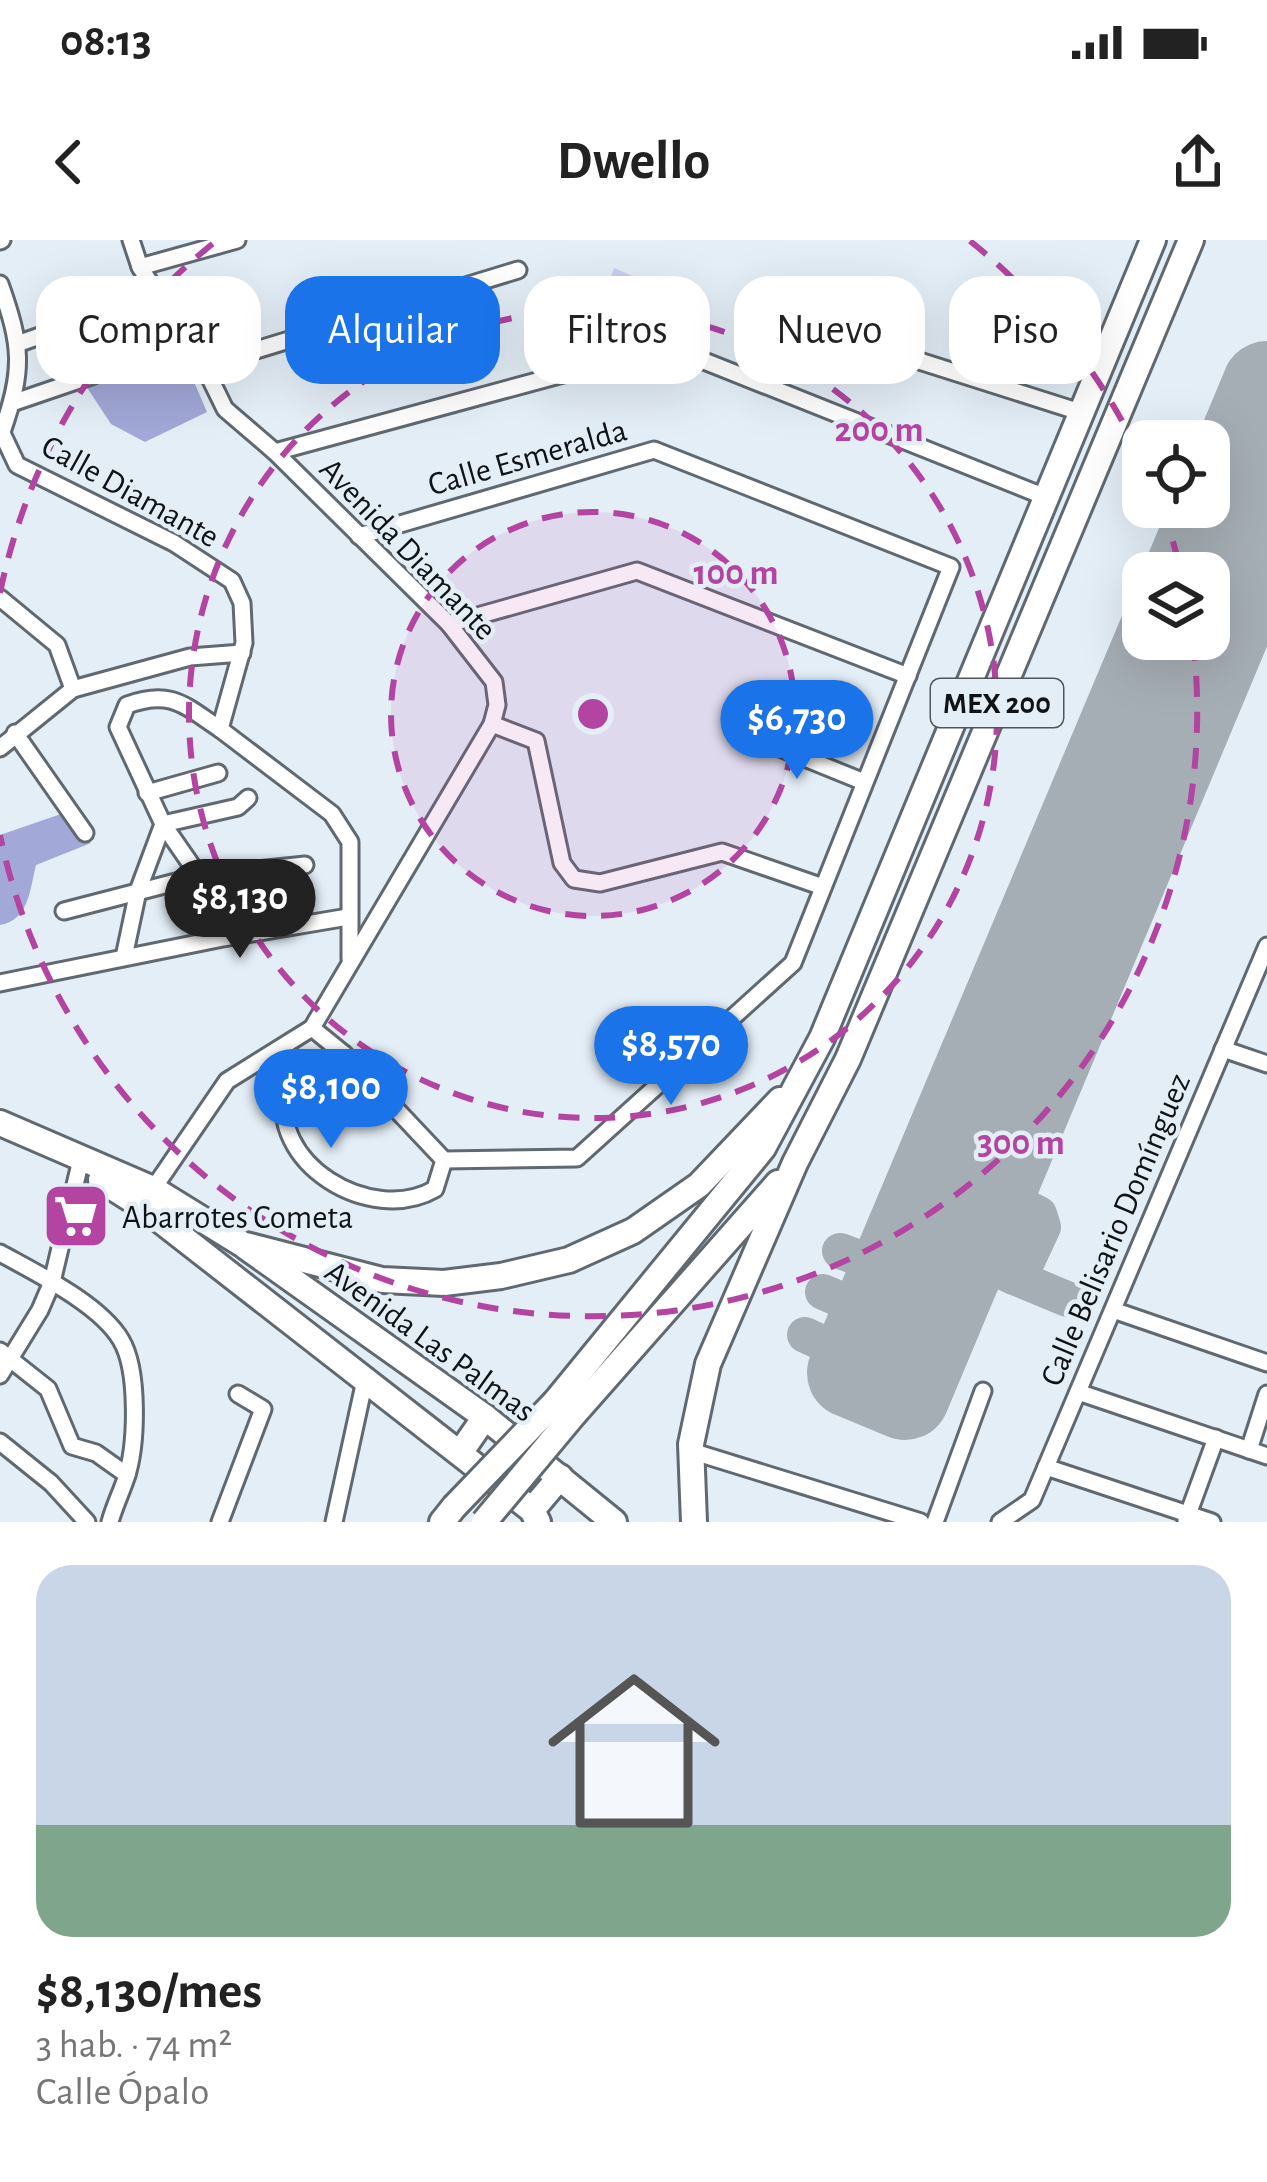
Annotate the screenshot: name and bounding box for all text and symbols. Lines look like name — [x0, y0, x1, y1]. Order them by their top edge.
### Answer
text: 08:13 — [60, 19, 152, 64]
icon: back — [36, 129, 102, 195]
icon: share — [1165, 129, 1231, 195]
text: Dwello — [557, 135, 710, 189]
chip: Comprar — [36, 276, 261, 384]
chip: Alquilar — [285, 276, 500, 384]
chip: Filtros — [524, 276, 710, 384]
chip: Nuevo — [734, 276, 925, 384]
chip: Piso — [949, 276, 1101, 384]
text: 200 m — [835, 412, 923, 448]
street label: Calle Esmeralda — [425, 414, 631, 503]
map controls — [1122, 420, 1230, 660]
button: locate — [1122, 420, 1230, 528]
street label: Calle Diamante — [36, 430, 224, 554]
street label: Avenida Diamante — [313, 453, 502, 647]
button: layers — [1122, 552, 1230, 660]
text: 100 m — [694, 555, 778, 591]
road number: MEX 200 — [931, 679, 1063, 727]
pin: $6,730 — [699, 680, 895, 782]
centre of rings — [572, 693, 614, 735]
text: $6,730 — [747, 699, 847, 738]
pin: $8,130 — [142, 859, 338, 961]
text: $8,130 — [192, 878, 288, 917]
pin: $8,570 — [573, 1006, 769, 1108]
text: $8,570 — [621, 1025, 721, 1064]
pin: $8,100 — [233, 1049, 429, 1151]
text: $8,100 — [281, 1068, 381, 1107]
street label: Calle Belisario Domínguez — [1036, 1069, 1197, 1391]
text: 300 m — [977, 1125, 1065, 1161]
supermarket icon: Abarrotes Cometa — [41, 1181, 111, 1251]
place label: Abarrotes Cometa — [122, 1202, 353, 1235]
street label: Avenida Las Palmas — [319, 1255, 540, 1429]
icon: home — [526, 1643, 742, 1859]
text: $8,130/mes — [36, 1966, 262, 2017]
text: 3 hab. · 74 m² — [36, 2026, 232, 2065]
text: Calle Ópalo — [36, 2073, 209, 2112]

